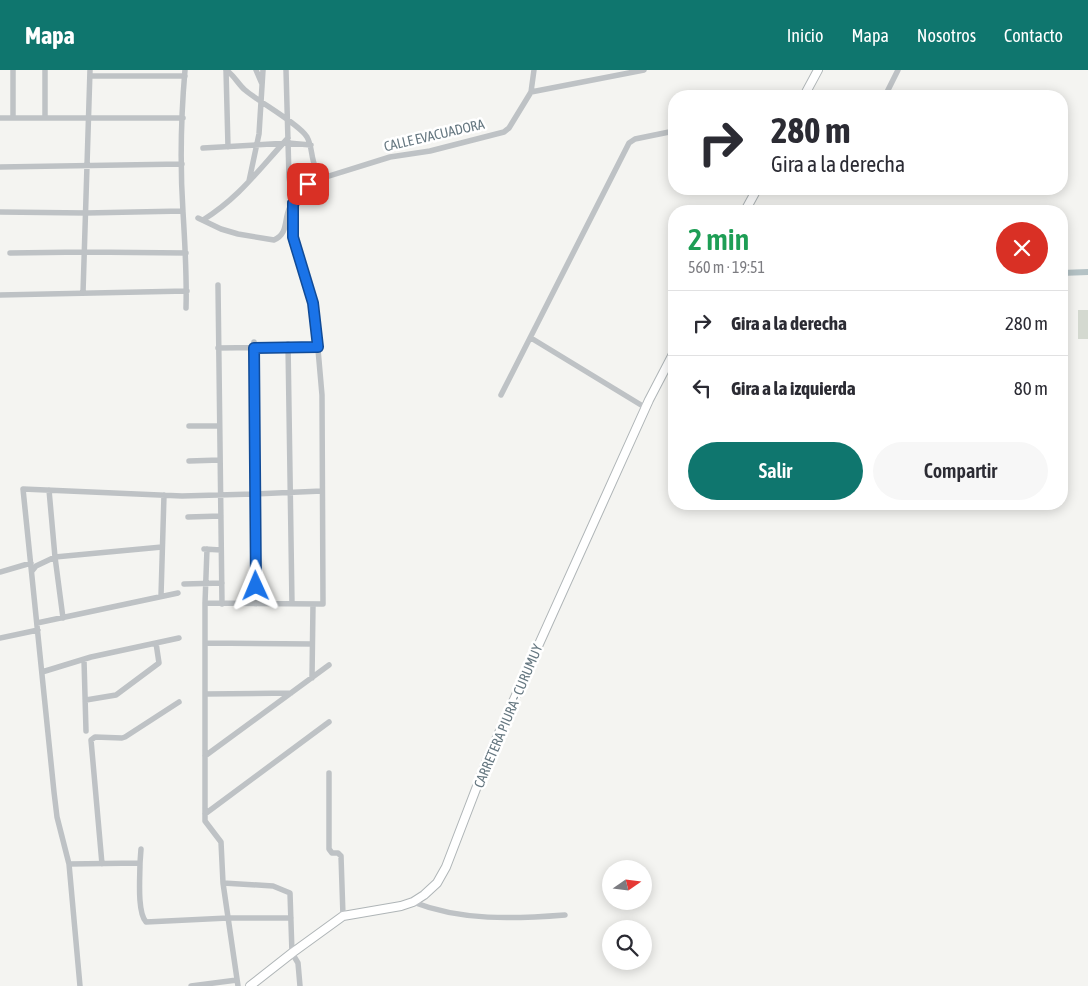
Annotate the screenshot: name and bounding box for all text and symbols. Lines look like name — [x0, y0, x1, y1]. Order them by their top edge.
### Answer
text: Mapa — [25, 22, 75, 49]
text: Inicio — [787, 25, 823, 46]
text: Mapa — [851, 25, 889, 46]
text: Nosotros — [917, 25, 976, 46]
text: Contacto — [1004, 25, 1063, 46]
icon: right — [688, 110, 753, 175]
text: 280 m — [771, 110, 850, 150]
street label: CALLE EVACUADORA — [382, 116, 486, 154]
text: Gira a la derecha — [771, 151, 905, 177]
pin — [287, 163, 329, 205]
icon: arrive — [294, 170, 322, 198]
text: 2 min — [688, 222, 749, 256]
button: close — [996, 222, 1048, 274]
text: 560 m · 19:51 — [688, 258, 765, 276]
icon: right — [688, 309, 716, 337]
text: Gira a la derecha — [731, 312, 847, 334]
text: 280 m — [1005, 312, 1048, 334]
icon: left — [688, 374, 716, 402]
text: Gira a la izquierda — [731, 377, 856, 399]
text: 80 m — [1014, 377, 1048, 399]
button: Salir — [688, 442, 863, 500]
button: Compartir — [873, 442, 1048, 500]
position arrow — [229, 559, 281, 611]
street label: CARRETERA PIURA - CURUMUY — [470, 641, 546, 790]
north arrow — [602, 860, 652, 910]
map controls — [602, 860, 652, 970]
button: search — [602, 920, 652, 970]

